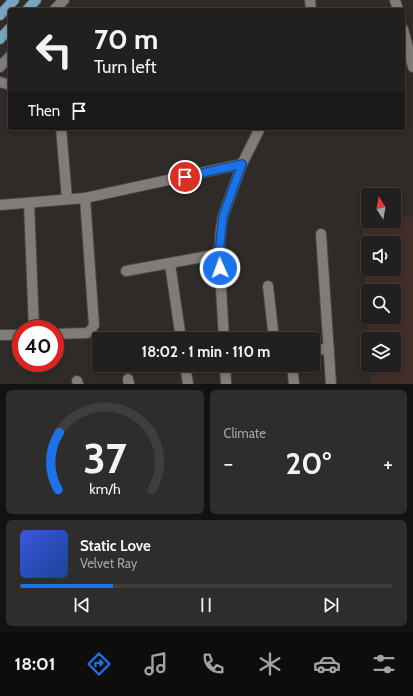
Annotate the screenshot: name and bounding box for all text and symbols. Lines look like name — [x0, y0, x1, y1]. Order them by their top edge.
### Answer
text: 70 m — [94, 22, 158, 56]
icon: left — [28, 24, 80, 76]
text: Turn left — [94, 56, 157, 78]
icon: arrive — [68, 100, 90, 122]
text: Then — [28, 102, 60, 120]
pin — [168, 160, 202, 194]
icon: arrive — [174, 166, 196, 188]
north arrow — [361, 188, 401, 228]
map controls — [361, 188, 401, 372]
button: sound — [361, 236, 401, 276]
position arrow — [199, 247, 241, 289]
button: search — [361, 284, 401, 324]
speed limit sign: 40 — [12, 320, 64, 372]
button: layers — [361, 332, 401, 372]
text: 18:02 · 1 min · 110 m — [142, 343, 270, 361]
text: Climate — [224, 425, 266, 441]
text: 37 — [83, 433, 127, 483]
text: 20° — [285, 445, 331, 482]
text: − — [224, 450, 233, 477]
text: + — [383, 450, 393, 477]
text: km/h — [89, 480, 120, 498]
text: Static Love — [80, 537, 151, 555]
text: Velvet Ray — [80, 555, 137, 571]
icon: previous — [71, 594, 93, 616]
icon: pause — [195, 594, 217, 616]
icon: next — [320, 594, 342, 616]
icon: directions — [85, 650, 113, 678]
icon: music — [142, 650, 170, 678]
icon: phone — [199, 650, 227, 678]
icon: climate — [256, 650, 284, 678]
icon: car — [313, 650, 341, 678]
icon: filters — [370, 650, 398, 678]
text: 18:01 — [15, 653, 55, 675]

